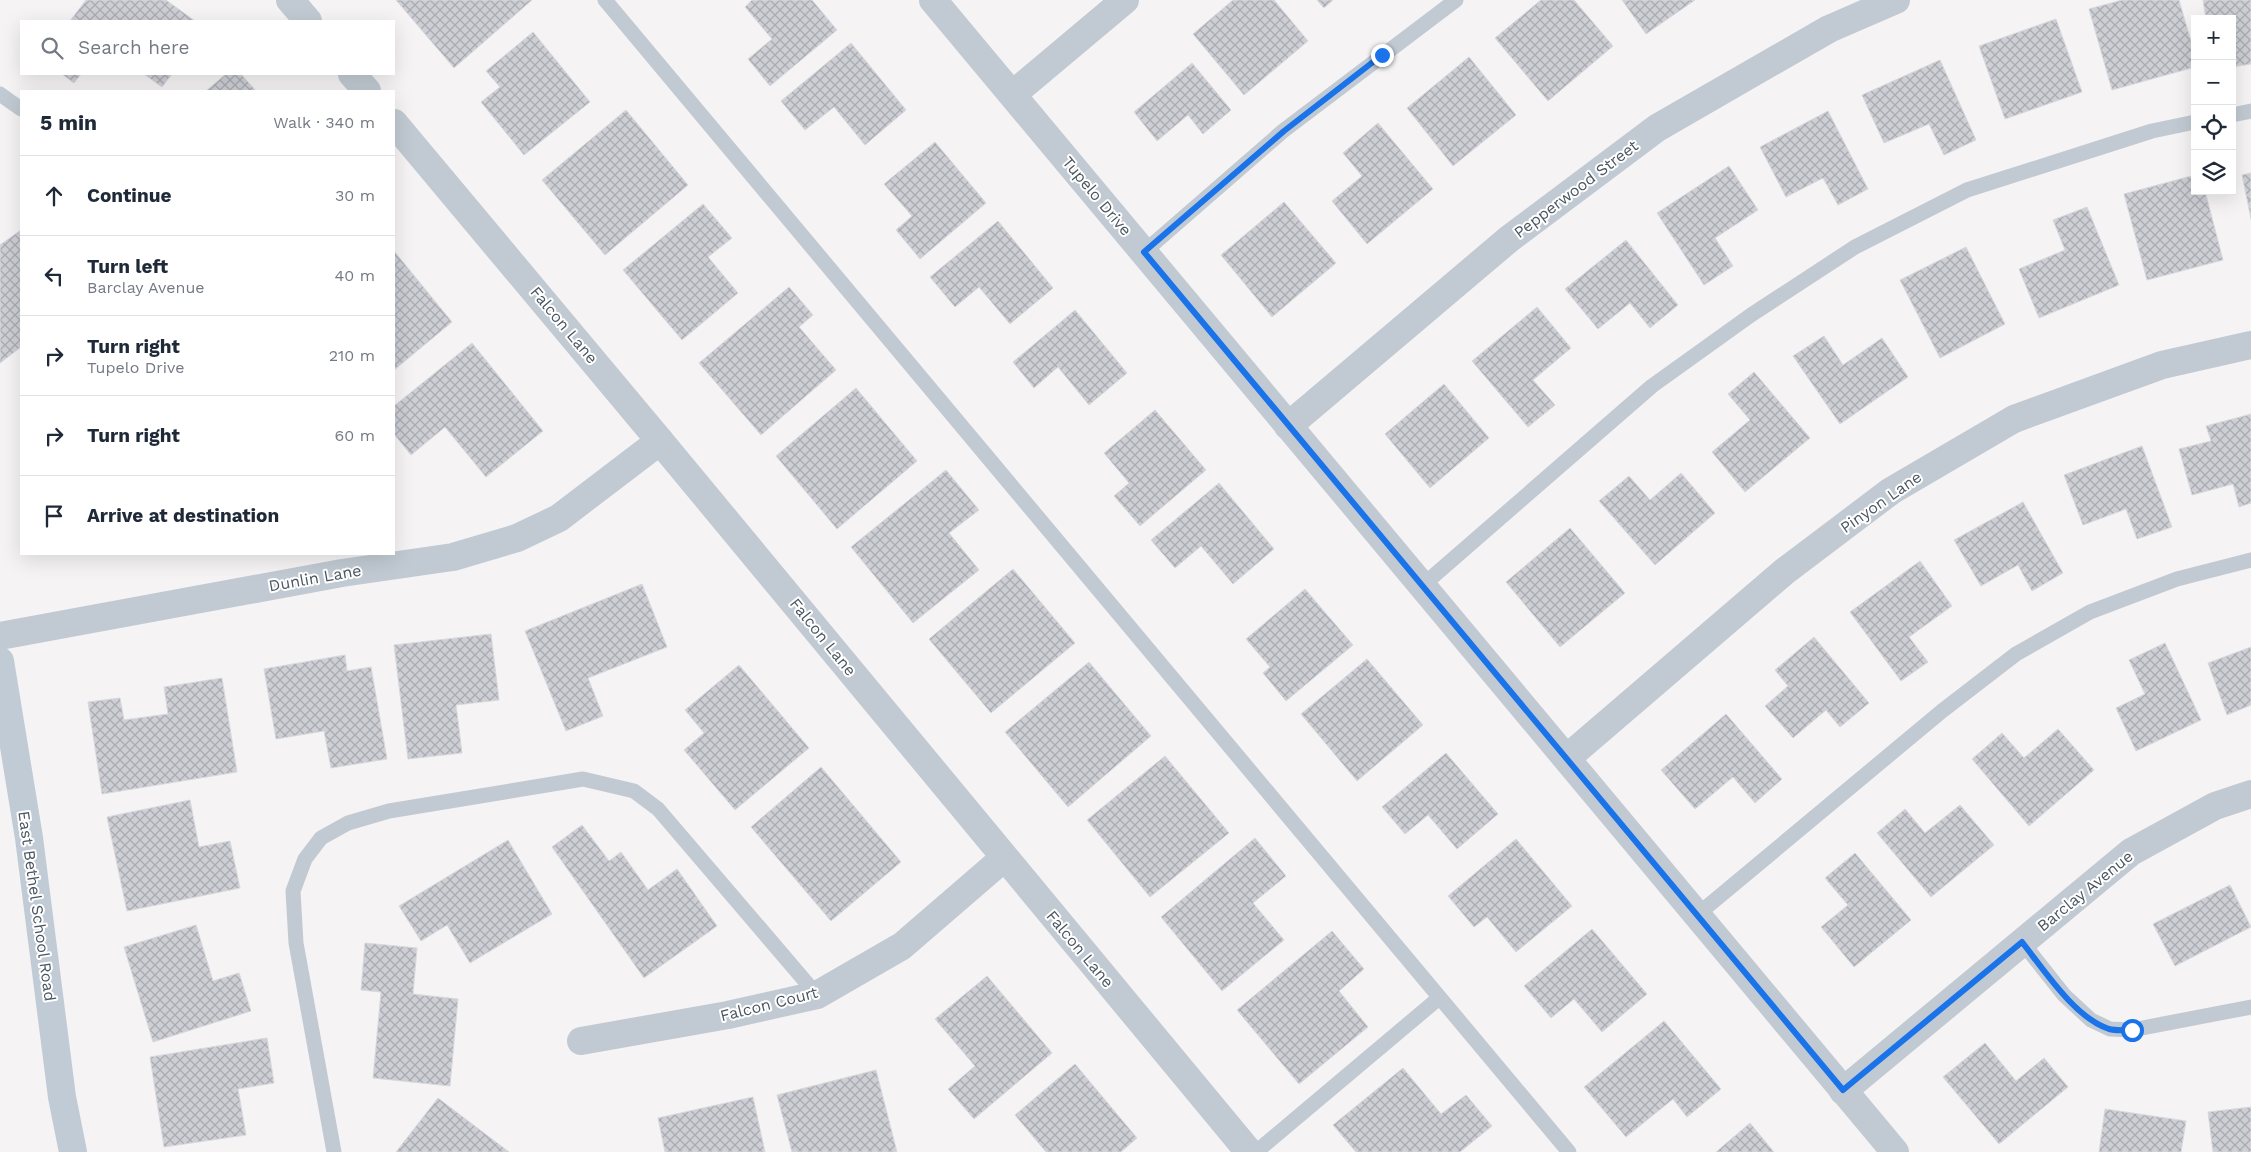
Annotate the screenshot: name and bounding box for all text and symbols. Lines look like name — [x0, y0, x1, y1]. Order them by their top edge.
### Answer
map controls — [2191, 15, 2236, 195]
button: + — [2191, 15, 2236, 60]
search box — [20, 20, 395, 75]
icon: search — [38, 34, 66, 62]
text: Search here — [78, 36, 189, 59]
route end — [1371, 44, 1394, 67]
button: − — [2191, 60, 2236, 105]
button: locate — [2191, 105, 2236, 150]
text: 5 min — [40, 110, 97, 135]
text: Walk · 340 m — [273, 113, 375, 132]
street label: Pepperwood Street — [1510, 136, 1642, 242]
button: layers — [2191, 150, 2236, 195]
street label: Tupelo Drive — [1058, 153, 1136, 239]
icon: ahead — [40, 182, 68, 210]
text: Continue — [87, 184, 171, 207]
text: 30 m — [335, 186, 375, 205]
text: Turn left — [87, 255, 168, 278]
icon: left — [40, 262, 68, 290]
text: 40 m — [335, 266, 375, 285]
text: Barclay Avenue — [87, 278, 205, 297]
street label: Falcon Lane — [526, 283, 602, 367]
text: Turn right — [87, 335, 180, 358]
icon: right — [40, 342, 68, 370]
text: 210 m — [329, 346, 375, 365]
text: Tupelo Drive — [87, 358, 185, 377]
icon: right — [40, 422, 68, 450]
text: Turn right — [87, 424, 180, 447]
text: 60 m — [335, 426, 375, 445]
street label: Pinyon Lane — [1837, 467, 1925, 537]
icon: arrive — [40, 502, 68, 530]
text: Arrive at destination — [87, 504, 279, 527]
street label: Dunlin Lane — [267, 561, 363, 595]
street label: Falcon Lane — [786, 594, 860, 680]
street label: East Bethel School Road — [14, 810, 60, 1002]
street label: Barclay Avenue — [2033, 847, 2137, 935]
street label: Falcon Lane — [1042, 907, 1118, 991]
street label: Falcon Court — [718, 983, 820, 1025]
route start — [2121, 1019, 2144, 1042]

